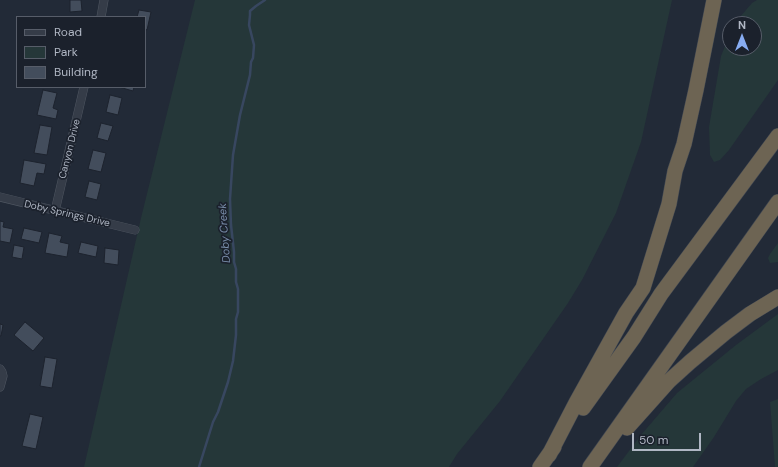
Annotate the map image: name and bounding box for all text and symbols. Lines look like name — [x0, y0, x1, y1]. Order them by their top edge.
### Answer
legend — [16, 16, 146, 88]
north arrow — [722, 16, 762, 56]
text: N — [738, 18, 746, 32]
text: Road — [54, 24, 82, 40]
text: Park — [54, 44, 78, 60]
text: Building — [54, 64, 98, 80]
street label: Canyon Drive — [57, 118, 83, 180]
street label: Doby Springs Drive — [23, 198, 111, 230]
water label: Doby Creek — [216, 203, 234, 263]
scale bar — [634, 425, 703, 451]
text: 50 m — [639, 432, 668, 448]

